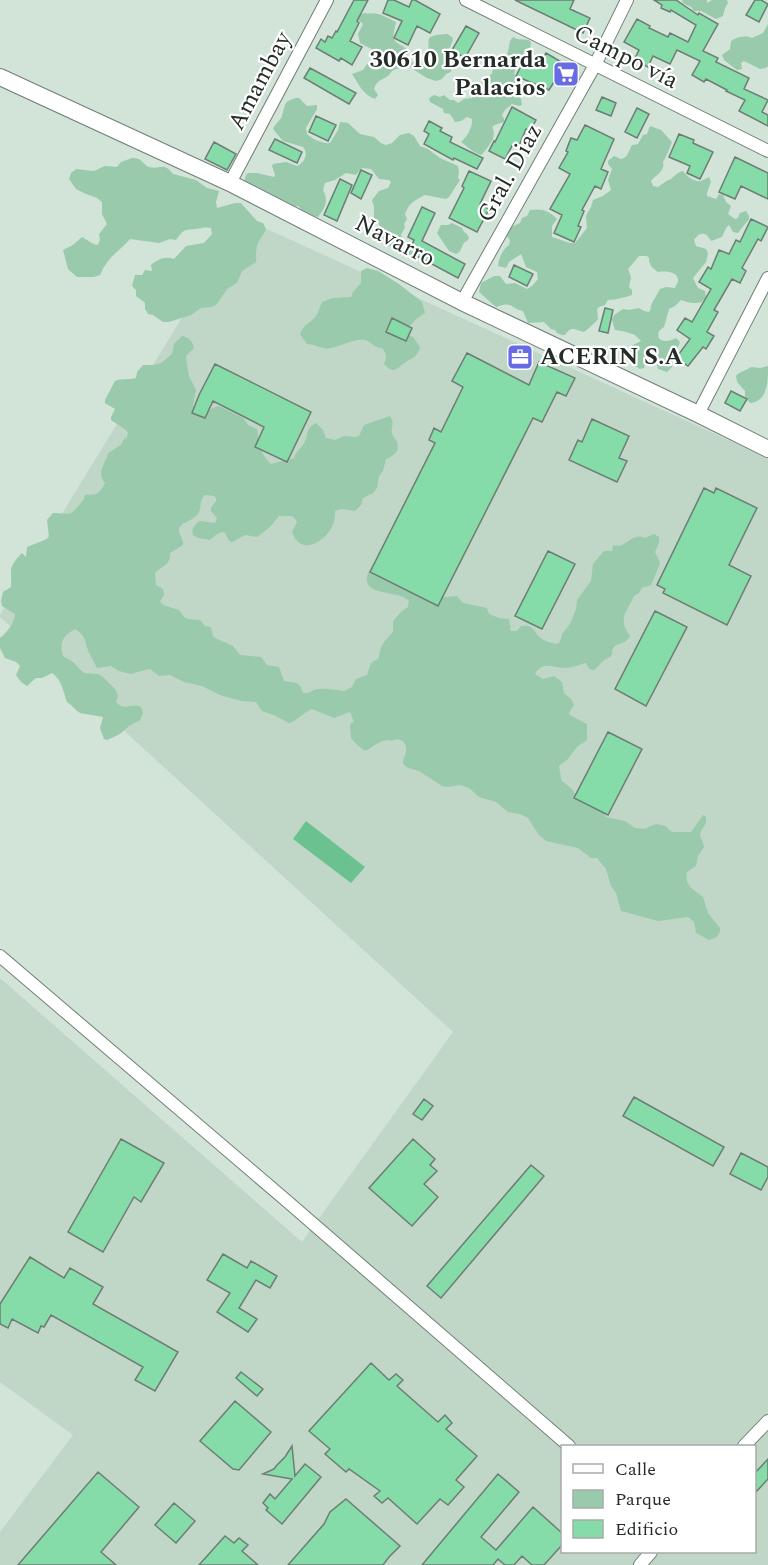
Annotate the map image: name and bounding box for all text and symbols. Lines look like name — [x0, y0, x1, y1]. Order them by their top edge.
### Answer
street label: Campo vía — [567, 15, 685, 99]
street label: Amambay — [219, 24, 302, 137]
place label: 30610 Bernarda Palacios — [370, 42, 547, 106]
supermarket icon: 30610 Bernarda Palacios — [551, 59, 581, 89]
street label: Gral. Diaz — [468, 117, 552, 229]
street label: Navarro — [349, 205, 441, 277]
place label: ACERIN S.A — [540, 339, 683, 375]
office icon: ACERIN S.A — [505, 342, 535, 372]
legend — [561, 1445, 756, 1553]
text: Calle — [615, 1456, 656, 1483]
text: Parque — [615, 1486, 671, 1513]
text: Edificio — [615, 1516, 678, 1543]

